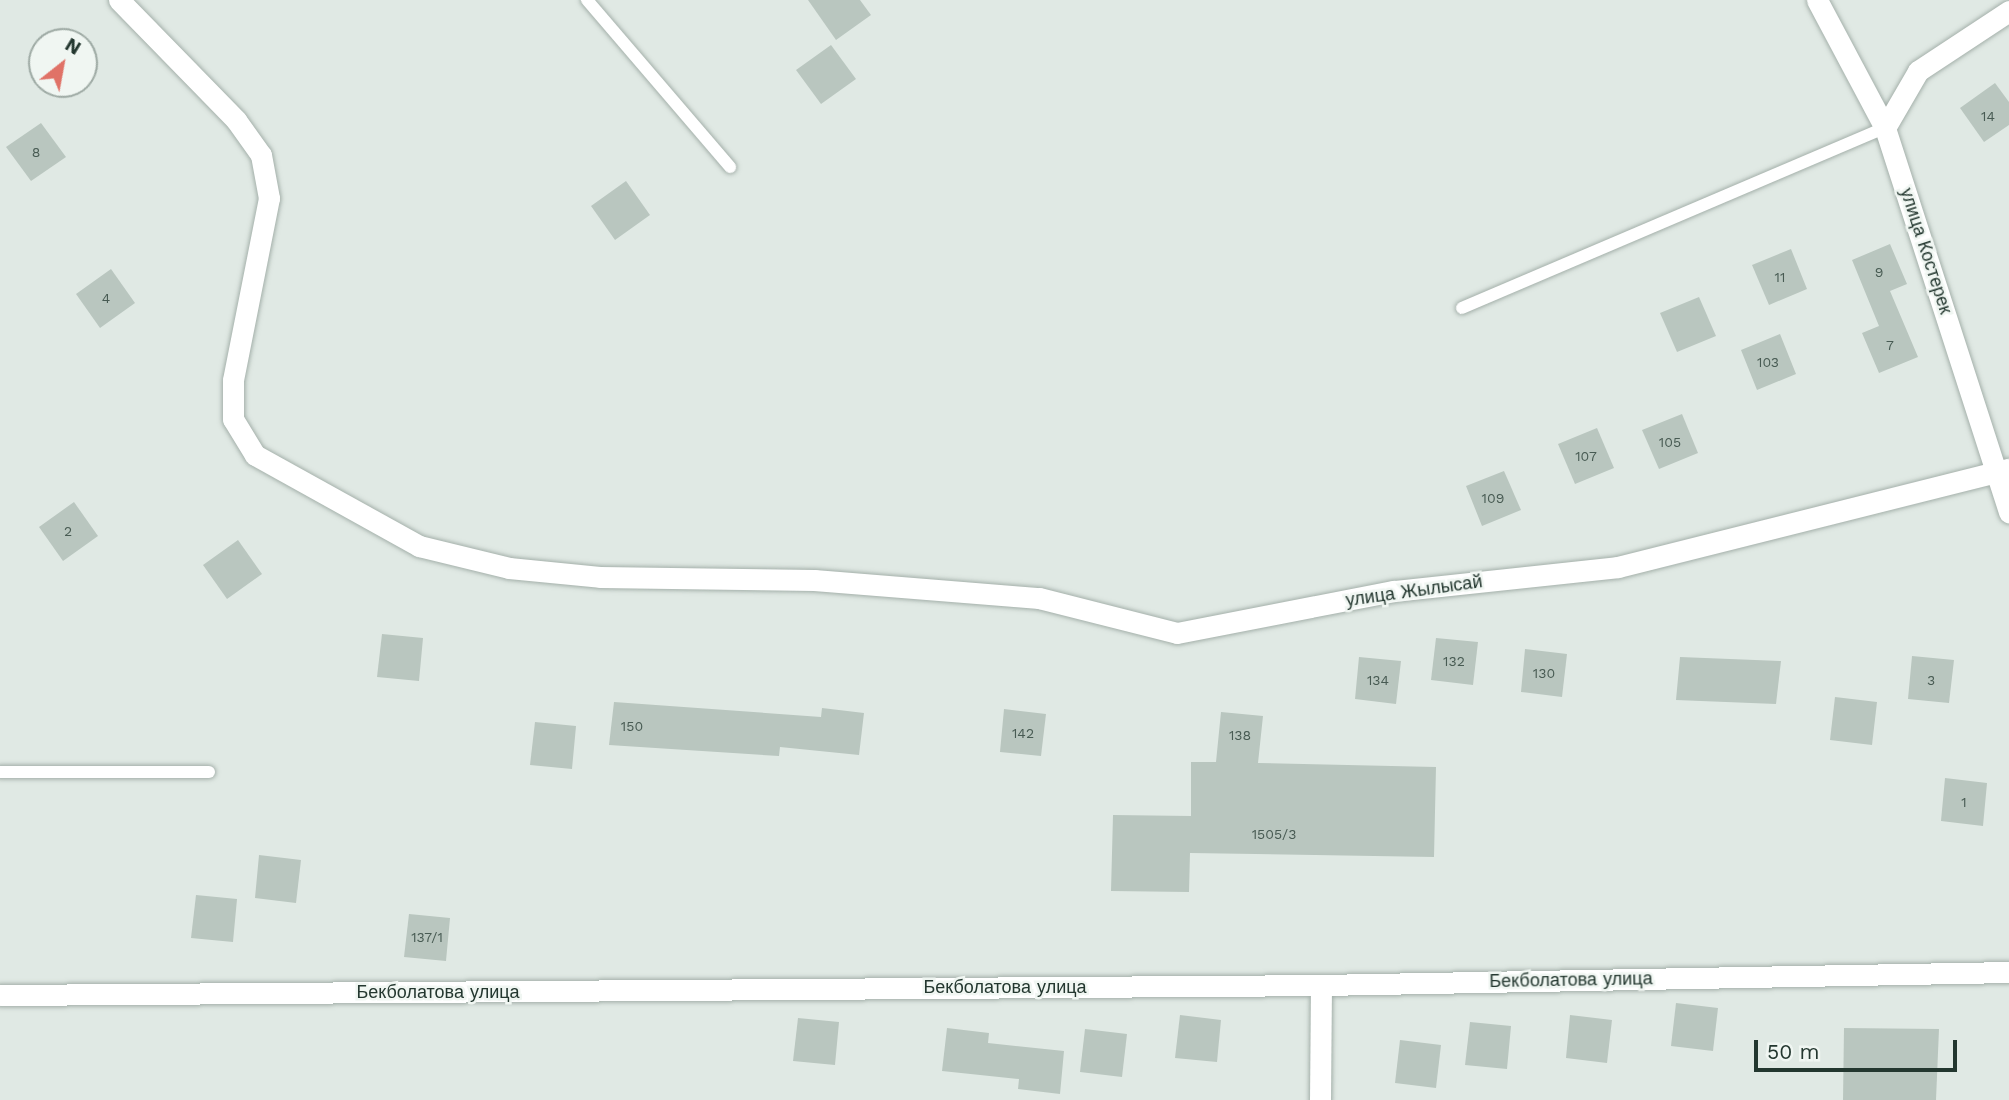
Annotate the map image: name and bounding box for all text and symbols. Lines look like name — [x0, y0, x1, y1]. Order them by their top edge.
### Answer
north arrow — [28, 28, 98, 98]
text: N — [61, 33, 85, 60]
house number: 14 — [1981, 108, 1995, 124]
house number: 8 — [32, 144, 40, 160]
street label: улица Костерек — [1895, 185, 1957, 317]
house number: 9 — [1875, 264, 1883, 280]
house number: 11 — [1775, 269, 1785, 285]
house number: 4 — [102, 290, 110, 306]
house number: 7 — [1886, 337, 1894, 353]
house number: 103 — [1757, 354, 1779, 370]
house number: 105 — [1659, 434, 1681, 450]
house number: 107 — [1575, 448, 1597, 464]
house number: 109 — [1482, 490, 1504, 506]
house number: 2 — [64, 523, 72, 539]
street label: улица Жылысай — [1344, 571, 1484, 611]
house number: 132 — [1443, 653, 1465, 669]
house number: 130 — [1533, 665, 1555, 681]
house number: 134 — [1367, 672, 1389, 688]
house number: 3 — [1927, 672, 1935, 688]
house number: 150 — [621, 718, 643, 734]
house number: 142 — [1012, 725, 1034, 741]
house number: 138 — [1229, 727, 1251, 743]
house number: 1 — [1961, 794, 1967, 810]
house number: 1505/3 — [1252, 826, 1296, 842]
house number: 137/1 — [411, 929, 443, 945]
street label: Бекболатова улица — [1489, 968, 1653, 992]
street label: Бекболатова улица — [923, 976, 1087, 998]
street label: Бекболатова улица — [356, 981, 520, 1003]
scale bar — [1757, 1026, 1960, 1070]
text: 50 m — [1767, 1039, 1819, 1064]

